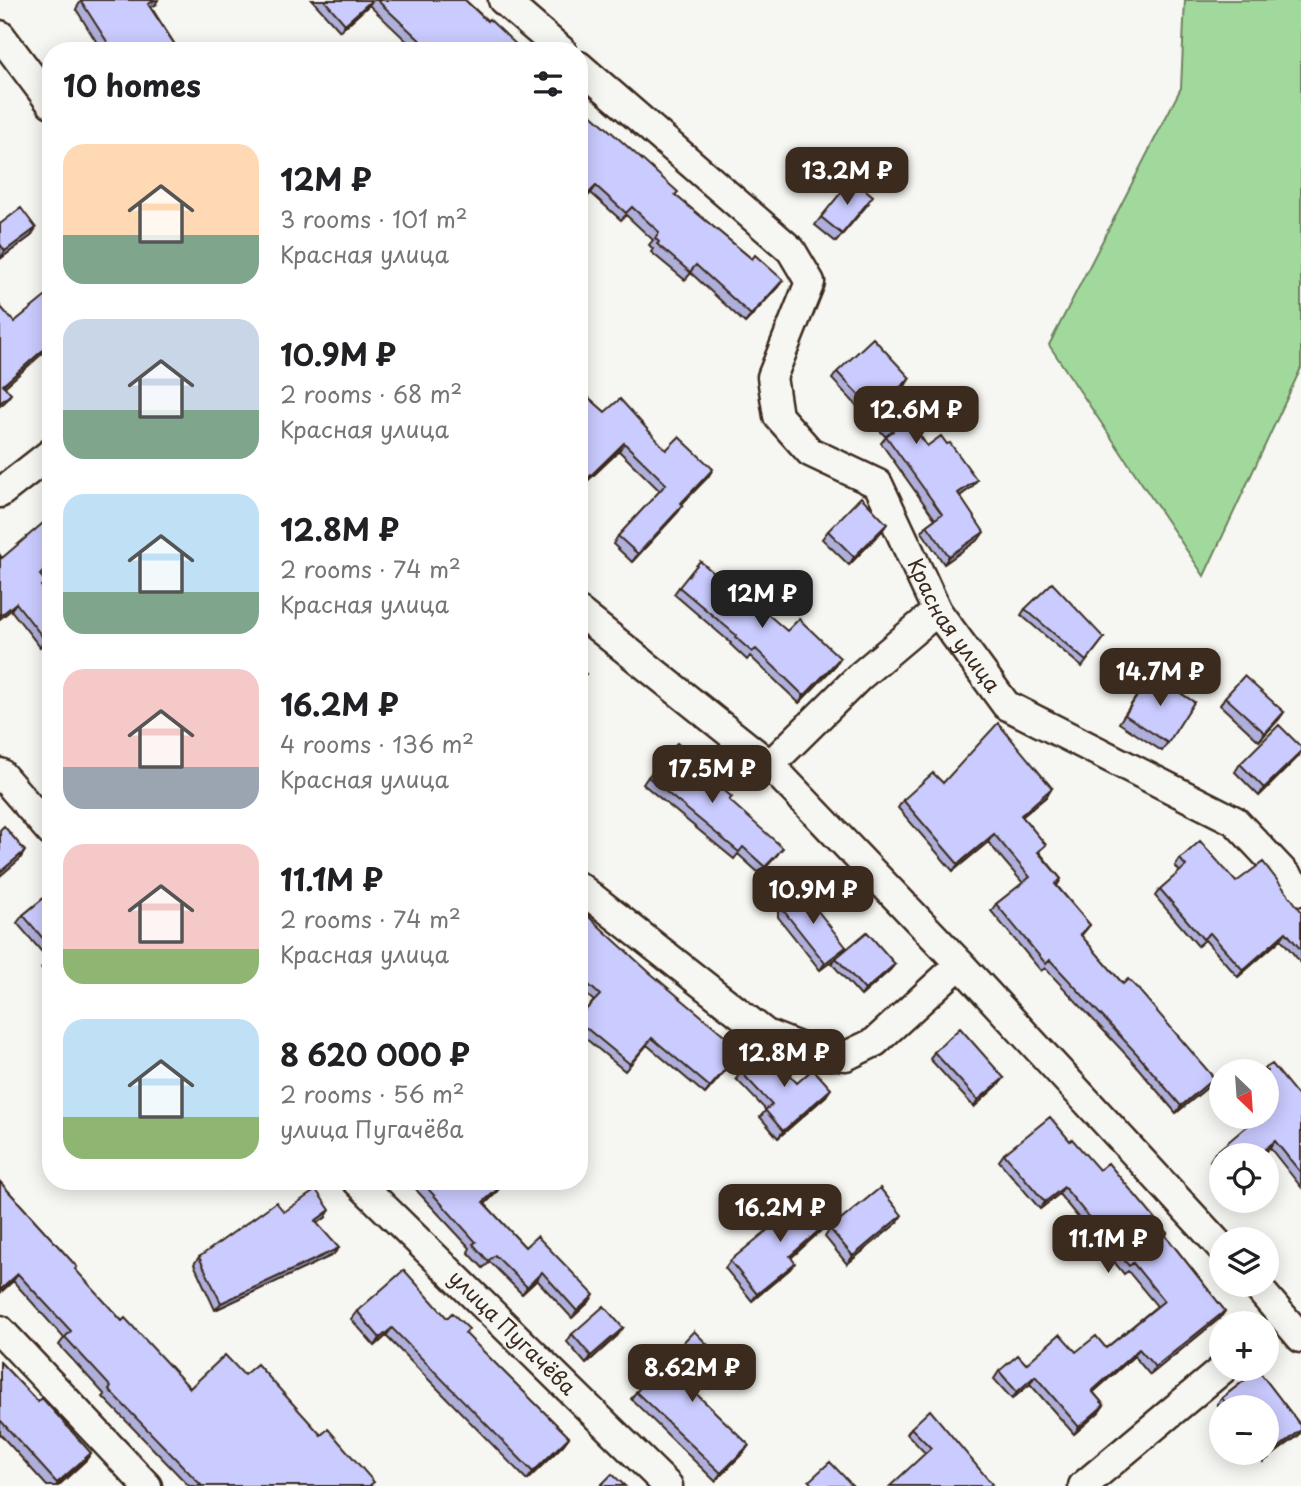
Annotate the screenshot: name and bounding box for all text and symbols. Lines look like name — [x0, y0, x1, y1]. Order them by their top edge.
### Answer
text: 10 homes — [63, 62, 201, 107]
icon: filters — [529, 65, 567, 103]
pin: 13.2M ₽ — [782, 148, 912, 207]
text: 13.2M ₽ — [801, 152, 893, 187]
text: 12M ₽ — [280, 156, 372, 201]
icon: home — [119, 172, 203, 256]
text: 3 rooms · 101 m² — [280, 201, 468, 236]
text: Красная улица — [280, 236, 449, 271]
text: 10.9M ₽ — [280, 331, 396, 376]
icon: home — [119, 347, 203, 431]
text: 2 rooms · 68 m² — [280, 376, 462, 411]
pin: 12.6M ₽ — [851, 386, 981, 446]
text: 12.6M ₽ — [870, 391, 962, 426]
text: Красная улица — [280, 411, 449, 446]
text: 12.8M ₽ — [280, 506, 399, 551]
icon: home — [119, 522, 203, 606]
text: 2 rooms · 74 m² — [280, 551, 461, 586]
street label: Красная улица — [901, 552, 1010, 699]
pin: 12M ₽ — [713, 570, 811, 630]
text: 12M ₽ — [727, 575, 797, 610]
text: Красная улица — [280, 586, 449, 621]
pin: 14.7M ₽ — [1095, 648, 1225, 708]
text: 14.7M ₽ — [1116, 653, 1204, 688]
text: 16.2M ₽ — [280, 681, 399, 726]
icon: home — [119, 697, 203, 781]
text: 4 rooms · 136 m² — [280, 726, 474, 761]
pin: 17.5M ₽ — [647, 746, 777, 805]
text: 17.5M ₽ — [668, 750, 756, 785]
text: Красная улица — [280, 761, 449, 796]
text: 11.1M ₽ — [280, 856, 383, 901]
pin: 10.9M ₽ — [748, 866, 878, 926]
text: 10.9M ₽ — [769, 871, 857, 906]
icon: home — [119, 872, 203, 956]
text: 2 rooms · 74 m² — [280, 901, 461, 936]
text: Красная улица — [280, 936, 449, 971]
pin: 12.8M ₽ — [719, 1030, 849, 1089]
text: 8 620 000 ₽ — [280, 1031, 470, 1076]
text: 12.8M ₽ — [738, 1034, 830, 1069]
icon: home — [119, 1047, 203, 1131]
north arrow — [1209, 1059, 1279, 1129]
map controls — [1209, 1059, 1279, 1465]
text: 2 rooms · 56 m² — [280, 1076, 465, 1111]
text: улица Пугачёва — [280, 1111, 464, 1146]
button: locate — [1209, 1143, 1279, 1213]
pin: 16.2M ₽ — [715, 1184, 845, 1244]
text: 16.2M ₽ — [735, 1189, 825, 1224]
pin: 11.1M ₽ — [1043, 1216, 1173, 1275]
text: 11.1M ₽ — [1068, 1220, 1148, 1255]
button: layers — [1209, 1227, 1279, 1297]
street label: улица Пугачёва — [442, 1261, 584, 1402]
button: + — [1209, 1311, 1279, 1381]
pin: 8.62M ₽ — [627, 1344, 757, 1404]
text: 8.62M ₽ — [644, 1349, 740, 1384]
button: − — [1209, 1395, 1279, 1465]

